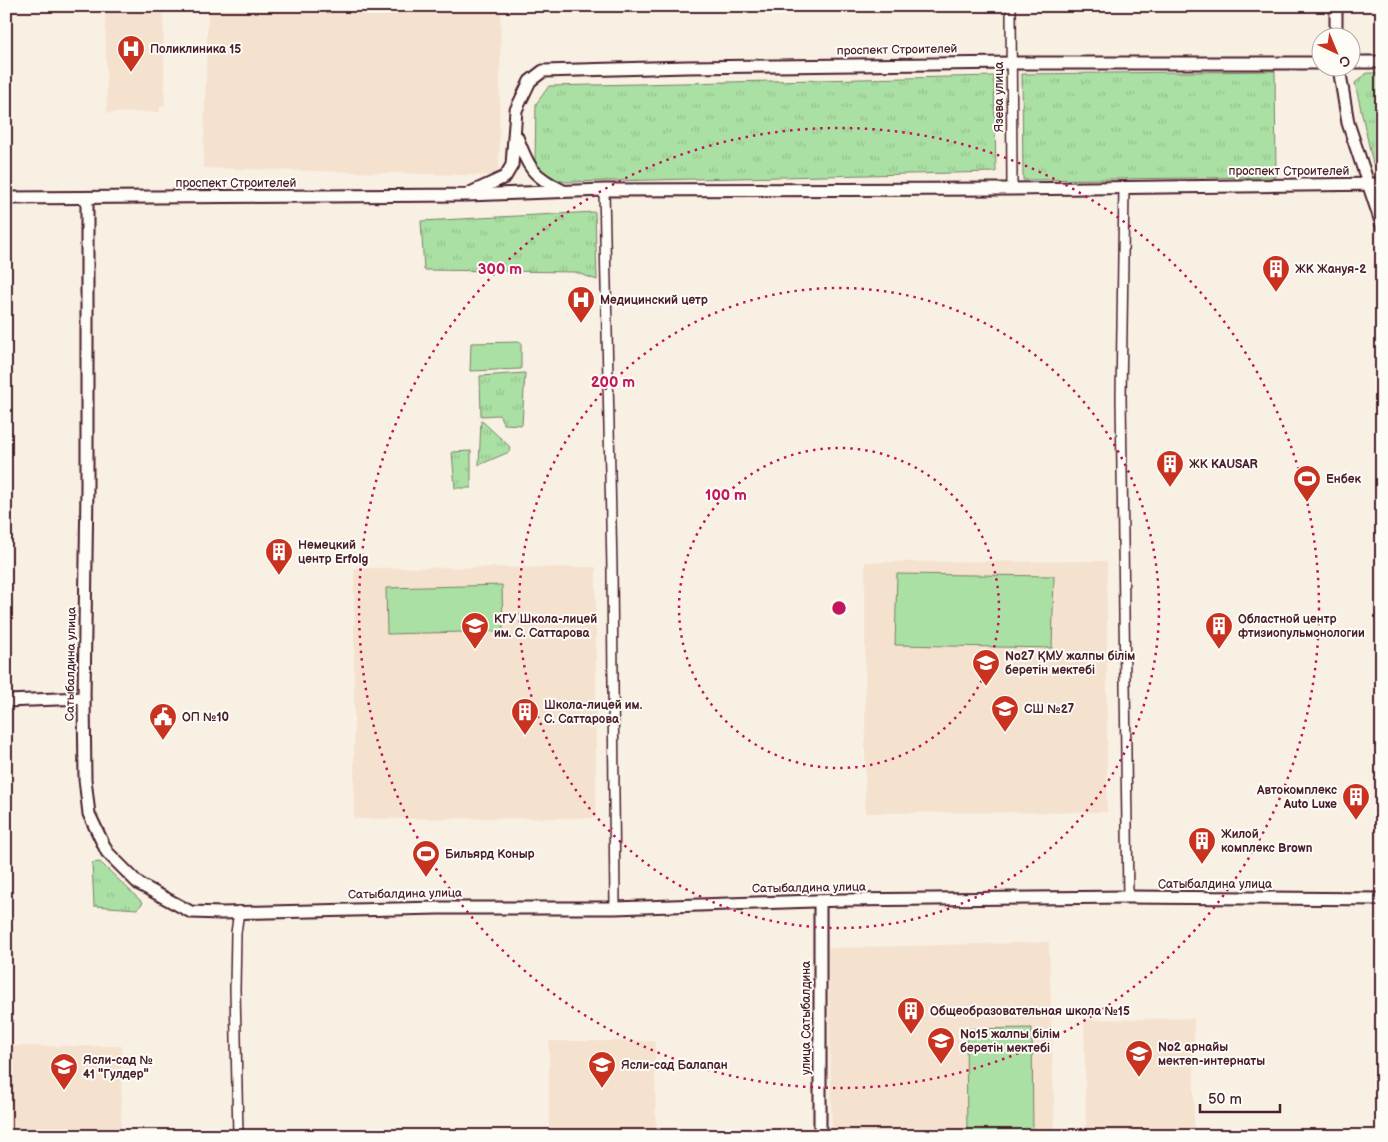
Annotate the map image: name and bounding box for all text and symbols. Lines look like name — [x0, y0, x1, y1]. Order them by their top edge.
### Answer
north arrow — [1310, 28, 1360, 78]
hospital icon: Поликлиника 15 — [116, 34, 146, 73]
street label: проспект Строителей — [836, 41, 958, 59]
place label: Поликлиника 15 — [150, 42, 241, 57]
text: С — [1335, 51, 1354, 71]
street label: Язева улица — [992, 62, 1007, 132]
street label: проспект Строителей — [1229, 164, 1350, 179]
street label: проспект Строителей — [176, 176, 297, 191]
building icon: ЖК Жануя-2 — [1261, 254, 1291, 293]
text: 300 m — [478, 260, 522, 279]
place label: ЖК Жануя-2 — [1295, 262, 1367, 277]
hospital icon: Медицинский цетр — [566, 285, 596, 324]
place label: Медицинский цетр — [600, 293, 708, 308]
text: 200 m — [591, 373, 635, 392]
building icon: ЖК KAUSAR — [1155, 449, 1185, 488]
place label: ЖК KAUSAR — [1189, 457, 1258, 472]
sports icon: Енбек — [1292, 464, 1322, 503]
place label: Енбек — [1326, 472, 1361, 487]
text: 100 m — [705, 486, 747, 505]
building icon: Немецкий центр Erfolg — [264, 537, 294, 576]
place label: Немецкий центр Erfolg — [298, 538, 368, 567]
centre of rings — [830, 599, 848, 617]
street label: Сатыбалдина улица — [63, 607, 79, 721]
school or university icon: КГУ Школа-лицей им. С. Саттарова — [460, 611, 490, 650]
building icon: Областной центр фтизиопульмонологии — [1204, 611, 1234, 650]
place label: КГУ Школа-лицей им. С. Саттарова — [494, 612, 597, 641]
place label: Областной центр фтизиопульмонологии — [1238, 612, 1365, 641]
school or university icon: No27 ҚМУ жалпы білім беретін мектебі — [971, 648, 1001, 687]
place label: No27 ҚМУ жалпы білім беретін мектебі — [1005, 649, 1135, 678]
school or university icon: СШ №27 — [990, 694, 1020, 733]
building icon: Школа-лицей им. С. Саттарова — [510, 697, 540, 736]
place label: Школа-лицей им. С. Саттарова — [544, 698, 643, 727]
public building icon: ОП №10 — [148, 702, 178, 741]
place label: СШ №27 — [1024, 702, 1075, 717]
place label: ОП №10 — [182, 710, 229, 725]
building icon: Автокомплекс Auto Luxe — [1341, 782, 1371, 821]
place label: Автокомплекс Auto Luxe — [1256, 783, 1337, 812]
building icon: Жилой комплекс Brown — [1187, 826, 1217, 865]
place label: Жилой комплекс Brown — [1221, 827, 1313, 856]
sports icon: Бильярд Коныр — [411, 839, 441, 878]
place label: Бильярд Коныр — [445, 847, 535, 862]
street label: Сатыбалдина улица — [1158, 877, 1272, 892]
street label: Сатыбалдина улица — [752, 880, 866, 896]
street label: Сатыбалдина улица — [348, 886, 462, 902]
street label: улица Сатыбалдина — [799, 961, 814, 1075]
building icon: Общеобразовательная школа №15 — [896, 996, 926, 1035]
place label: Общеобразовательная школа №15 — [930, 1004, 1130, 1019]
school or university icon: No15 жалпы білім беретін мектебі — [926, 1026, 956, 1065]
place label: No15 жалпы білім беретін мектебі — [960, 1027, 1060, 1056]
school or university icon: No2 арнайы мектеп-интернаты — [1124, 1039, 1154, 1078]
place label: No2 арнайы мектеп-интернаты — [1158, 1040, 1265, 1069]
school or university icon: Ясли-сад Балапан — [587, 1050, 617, 1089]
school or university icon: Ясли-сад № 41 "Гулдер" — [49, 1052, 79, 1091]
place label: Ясли-сад № 41 "Гулдер" — [83, 1053, 153, 1082]
place label: Ясли-сад Балапан — [621, 1058, 728, 1073]
scale bar — [1200, 1082, 1280, 1114]
text: 50 m — [1208, 1090, 1242, 1109]

